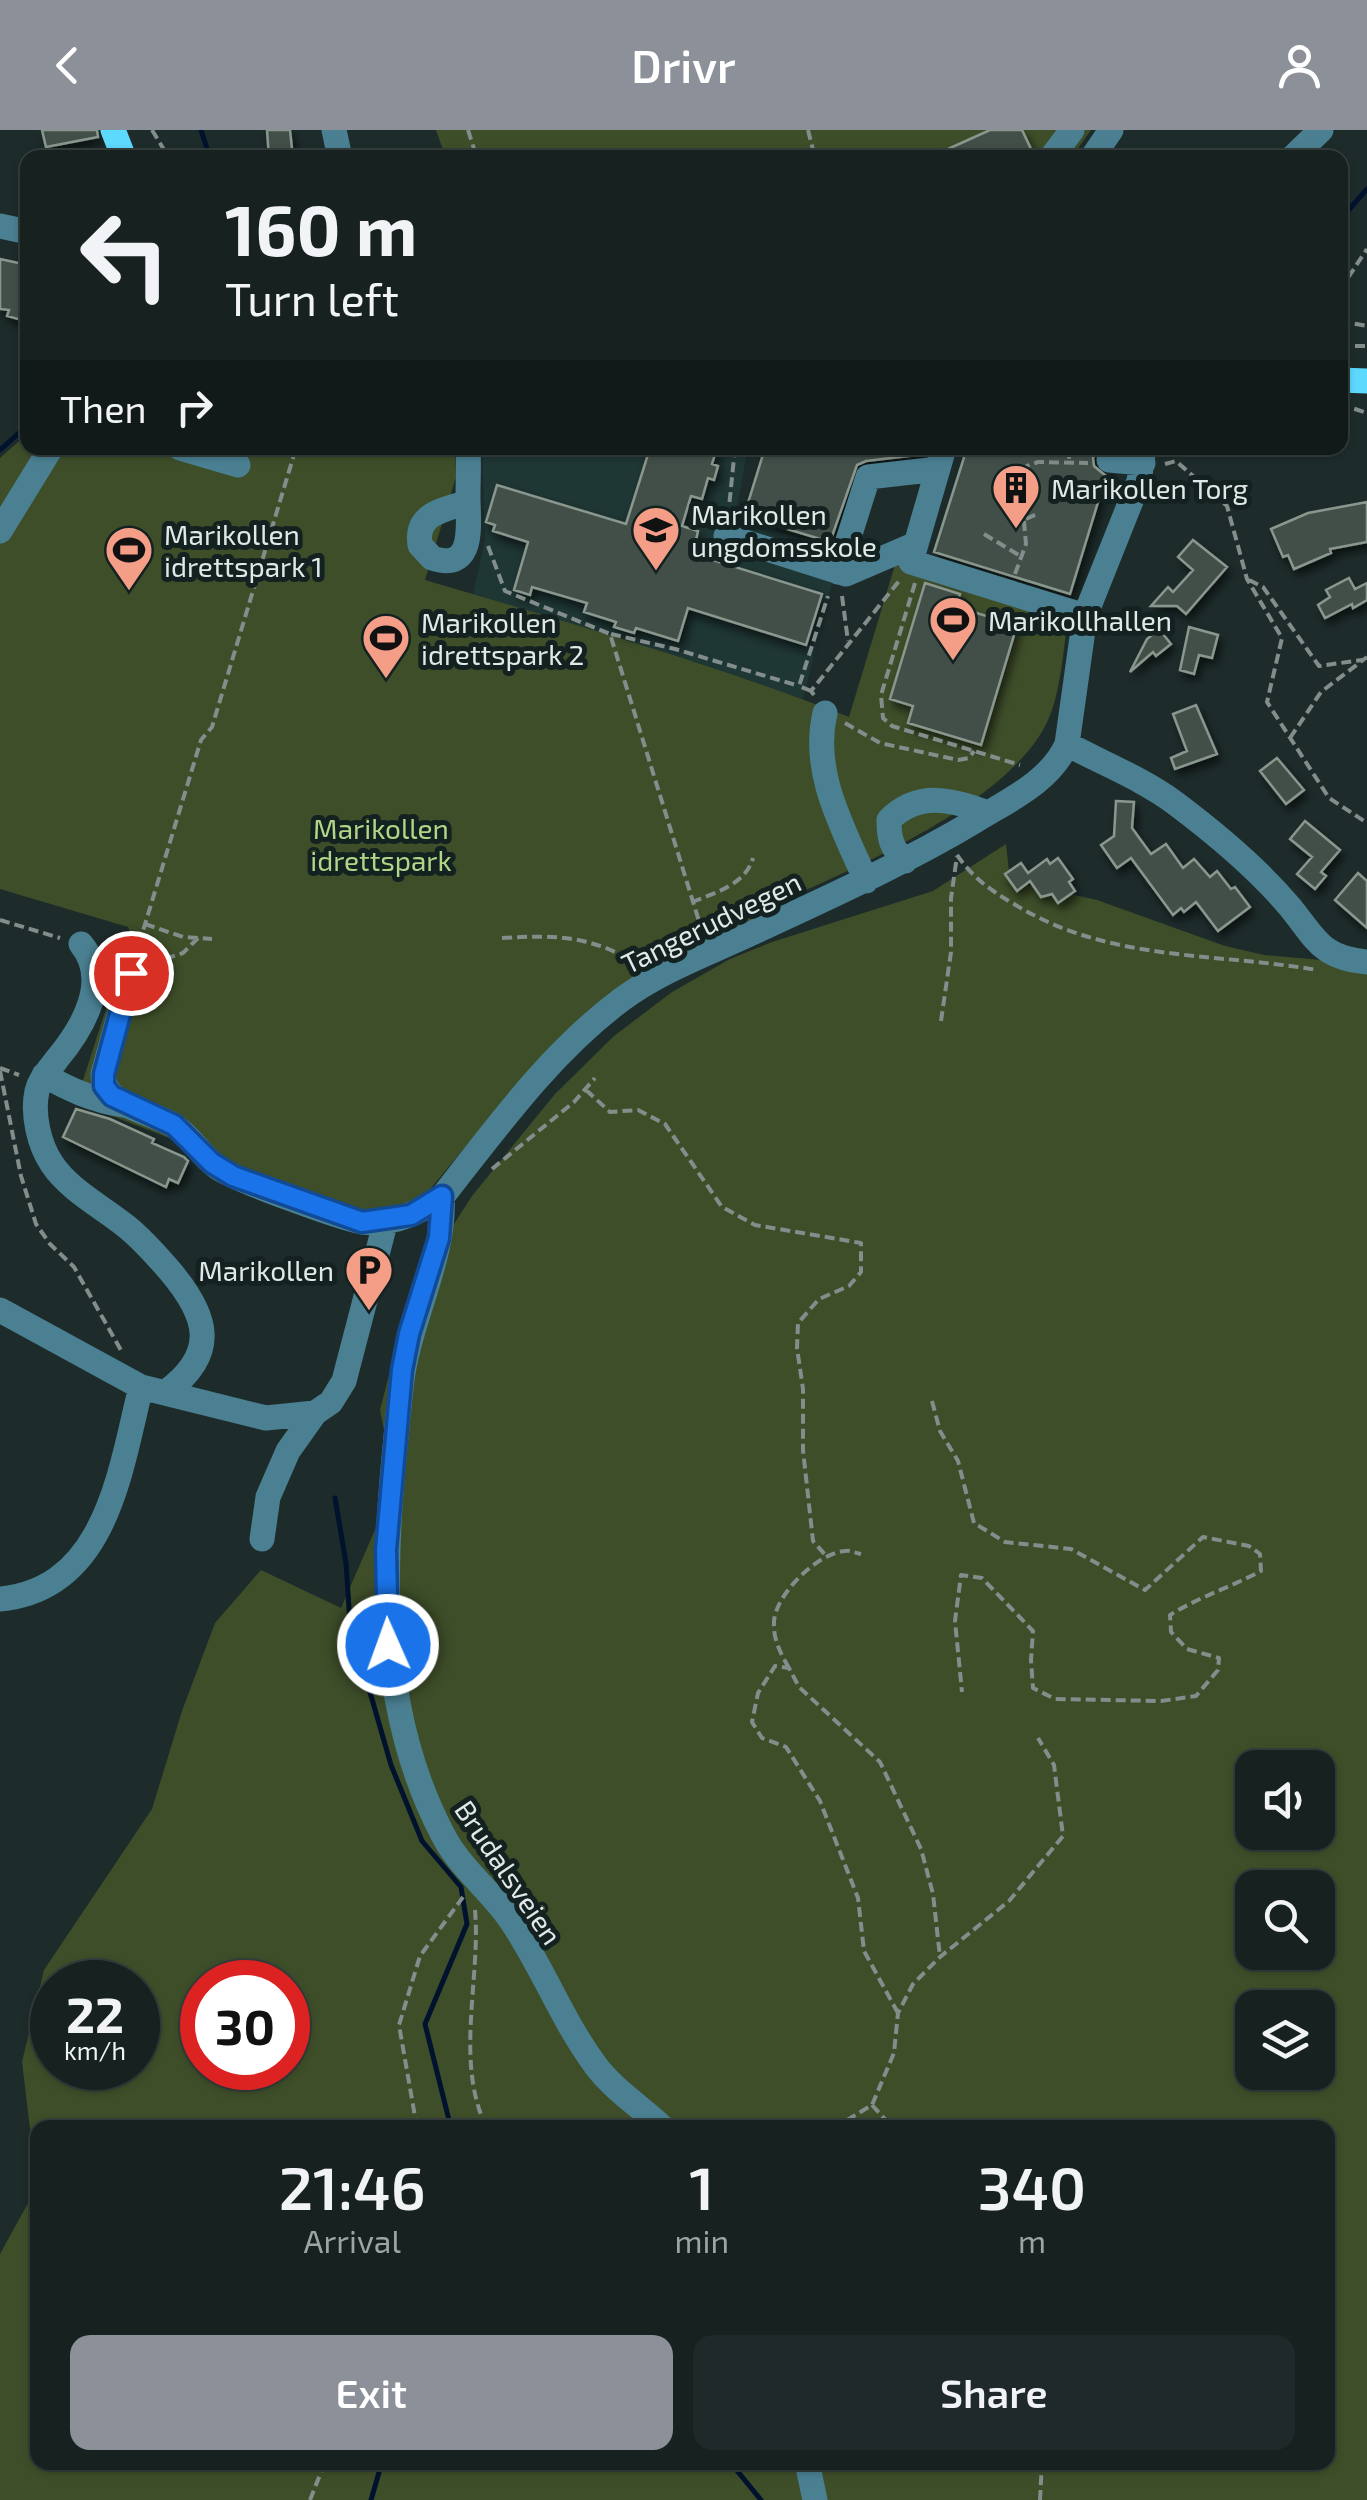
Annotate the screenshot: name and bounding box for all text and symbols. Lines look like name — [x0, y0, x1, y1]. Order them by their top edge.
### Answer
icon: back — [40, 38, 95, 93]
text: Drivr — [631, 38, 736, 92]
icon: person — [1272, 38, 1327, 93]
text: 160 m — [225, 186, 418, 270]
icon: left — [60, 190, 190, 320]
text: Turn left — [225, 271, 399, 325]
icon: right — [167, 380, 222, 435]
text: Then — [60, 385, 147, 431]
building icon: Marikollen Torg — [990, 462, 1042, 530]
place label: Marikollen Torg — [1051, 471, 1249, 505]
place label: Marikollen ungdomsskole — [691, 497, 877, 563]
school or university icon: Marikollen ungdomsskole — [630, 504, 682, 572]
place label: Marikollen idrettspark 1 — [164, 517, 323, 583]
sports icon: Marikollen idrettspark 1 — [103, 524, 155, 592]
sports icon: Marikollhallen — [927, 594, 979, 662]
place label: Marikollhallen — [988, 603, 1172, 637]
place label: Marikollen idrettspark 2 — [421, 605, 584, 671]
sports icon: Marikollen idrettspark 2 — [360, 612, 412, 680]
park label: Marikollen idrettspark — [310, 811, 452, 877]
street label: Tangerudvegen — [616, 864, 806, 980]
pin — [89, 931, 174, 1016]
icon: arrive — [104, 946, 159, 1001]
parking icon: Marikollen — [343, 1244, 395, 1312]
place label: Marikollen — [198, 1253, 334, 1287]
position arrow — [336, 1593, 440, 1697]
map controls — [1235, 1750, 1335, 2090]
button: sound — [1235, 1750, 1335, 1850]
street label: Brudalsveien — [448, 1794, 570, 1950]
button: search — [1235, 1870, 1335, 1970]
speed limit sign: 30 — [180, 1960, 310, 2090]
text: 22 — [66, 1983, 124, 2043]
button: layers — [1235, 1990, 1335, 2090]
text: km/h — [64, 2035, 126, 2065]
text: 21:46 — [279, 2150, 426, 2222]
text: 1 — [689, 2150, 714, 2222]
text: 340 — [978, 2150, 1086, 2222]
text: Arrival — [304, 2221, 401, 2259]
text: min — [674, 2221, 729, 2259]
text: m — [1018, 2221, 1046, 2259]
button: Exit — [70, 2335, 673, 2450]
button: Share — [693, 2335, 1295, 2450]

